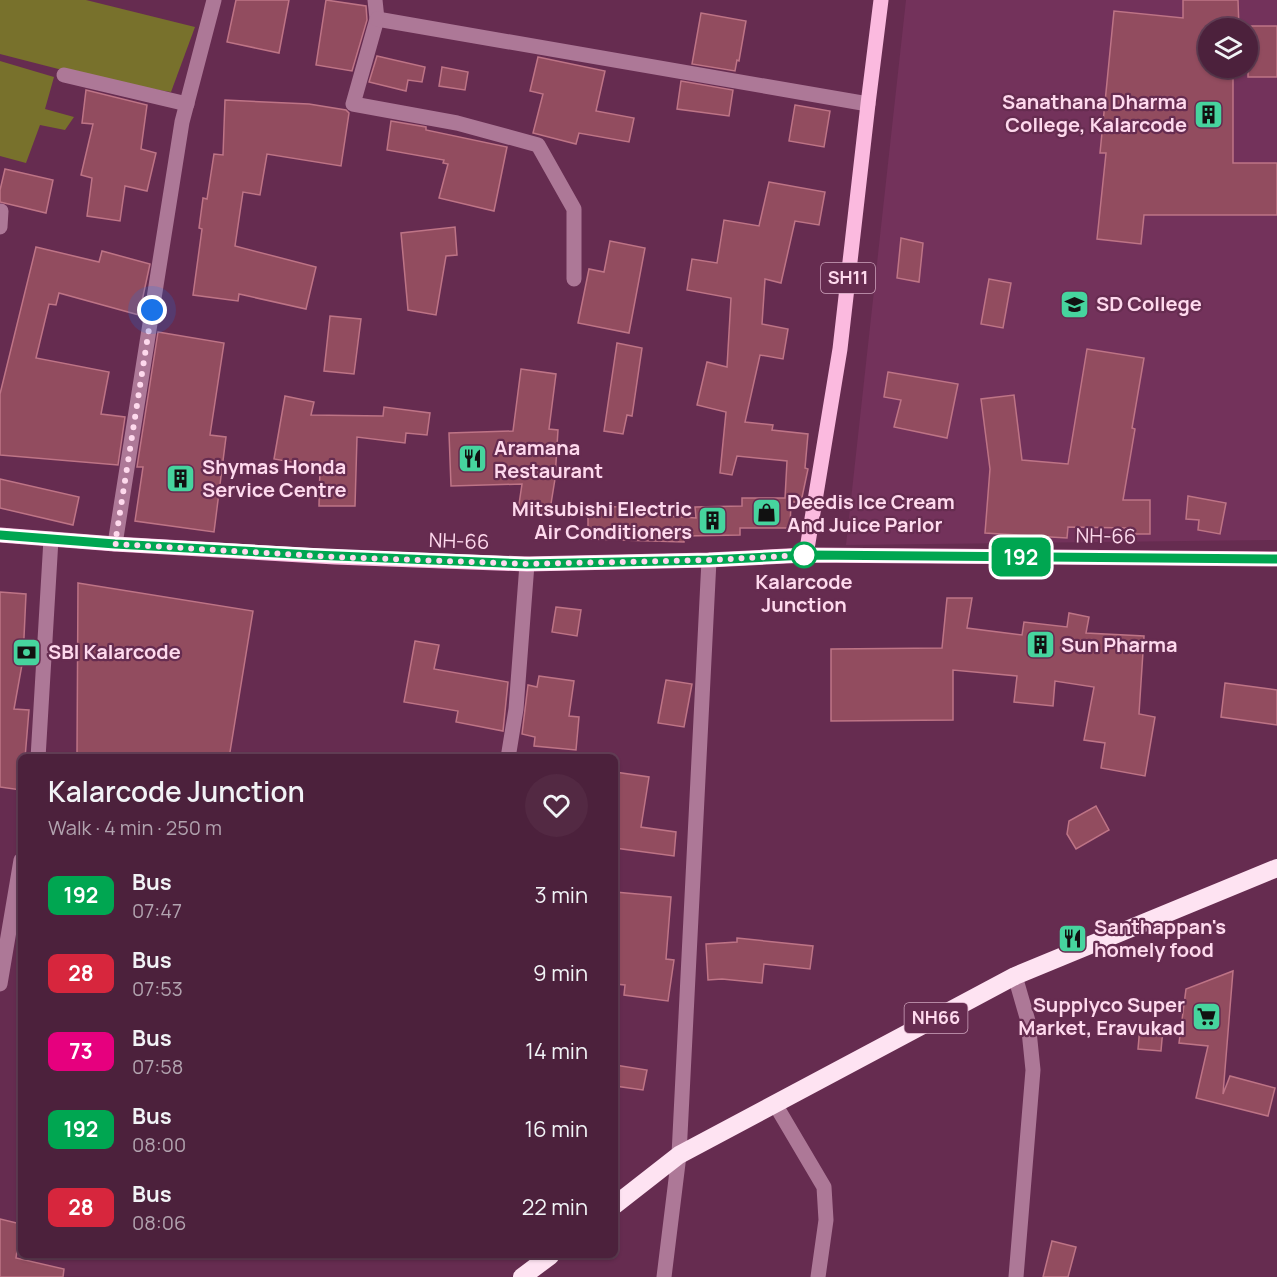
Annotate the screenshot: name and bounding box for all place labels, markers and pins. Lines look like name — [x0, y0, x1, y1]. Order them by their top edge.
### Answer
place label: Sanathana Dharma College, Kalarcode — [1002, 88, 1187, 138]
building icon: Sanathana Dharma College, Kalarcode — [1192, 98, 1224, 130]
school or university icon: SD College — [1059, 288, 1091, 320]
place label: SD College — [1096, 290, 1202, 317]
place label: Aramana Restaurant — [494, 434, 603, 484]
restaurant icon: Aramana Restaurant — [457, 443, 489, 475]
place label: Shymas Honda Service Centre — [202, 453, 347, 503]
building icon: Shymas Honda Service Centre — [165, 463, 197, 495]
place label: Deedis Ice Cream And Juice Parlor — [787, 488, 955, 538]
place label: Mitsubishi Electric Air Conditioners — [512, 495, 692, 545]
shop icon: Deedis Ice Cream And Juice Parlor — [750, 497, 782, 529]
building icon: Mitsubishi Electric Air Conditioners — [697, 505, 729, 537]
marker: Kalarcode Junction — [791, 542, 817, 568]
place label: Kalarcode Junction — [755, 568, 853, 618]
building icon: Sun Pharma — [1024, 629, 1056, 661]
place label: Sun Pharma — [1061, 631, 1177, 658]
bank icon: SBI Kalarcode — [11, 636, 43, 668]
place label: SBI Kalarcode — [48, 638, 181, 665]
place label: Santhappan's homely food — [1094, 913, 1226, 963]
restaurant icon: Santhappan's homely food — [1057, 922, 1089, 954]
place label: Supplyco Super Market, Eravukad — [1018, 991, 1185, 1041]
supermarket icon: Supplyco Super Market, Eravukad — [1190, 1000, 1222, 1032]

